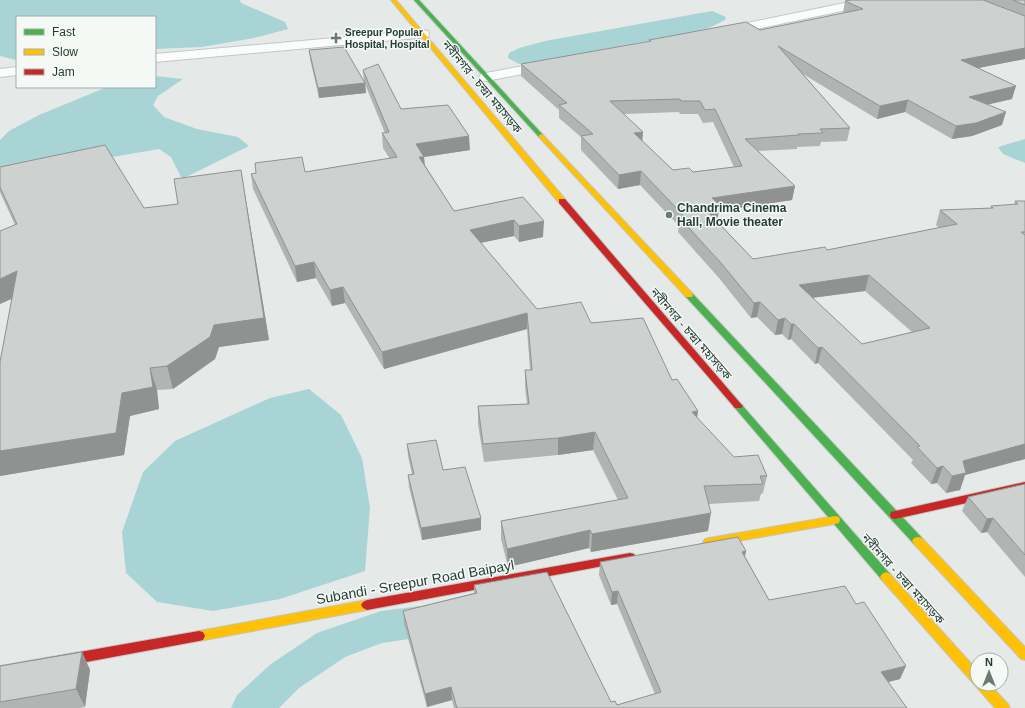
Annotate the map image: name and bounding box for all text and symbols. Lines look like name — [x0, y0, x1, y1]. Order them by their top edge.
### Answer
legend — [16, 16, 156, 88]
text: Fast — [52, 25, 76, 39]
place label: Sreepur Popular Hospital, Hospital — [345, 27, 430, 50]
marker: Sreepur Popular Hospital, Hospital — [330, 32, 342, 44]
street label: নবীনগর - চন্দ্রা মহাসড়ক — [439, 37, 526, 136]
text: Slow — [52, 45, 78, 59]
text: Jam — [52, 65, 75, 79]
place label: Chandrima Cinema Hall, Movie theater — [677, 201, 787, 229]
marker: Chandrima Cinema Hall, Movie theater — [664, 210, 674, 220]
street label: নবীনগর - চন্দ্রা মহাসড়ক — [647, 284, 735, 383]
street label: নবীনগর - চন্দ্রা মহাসড়ক — [858, 530, 948, 627]
street label: Subandi - Sreepur Road Baipayl — [315, 557, 515, 607]
north arrow — [969, 652, 1009, 692]
text: N — [985, 656, 993, 668]

